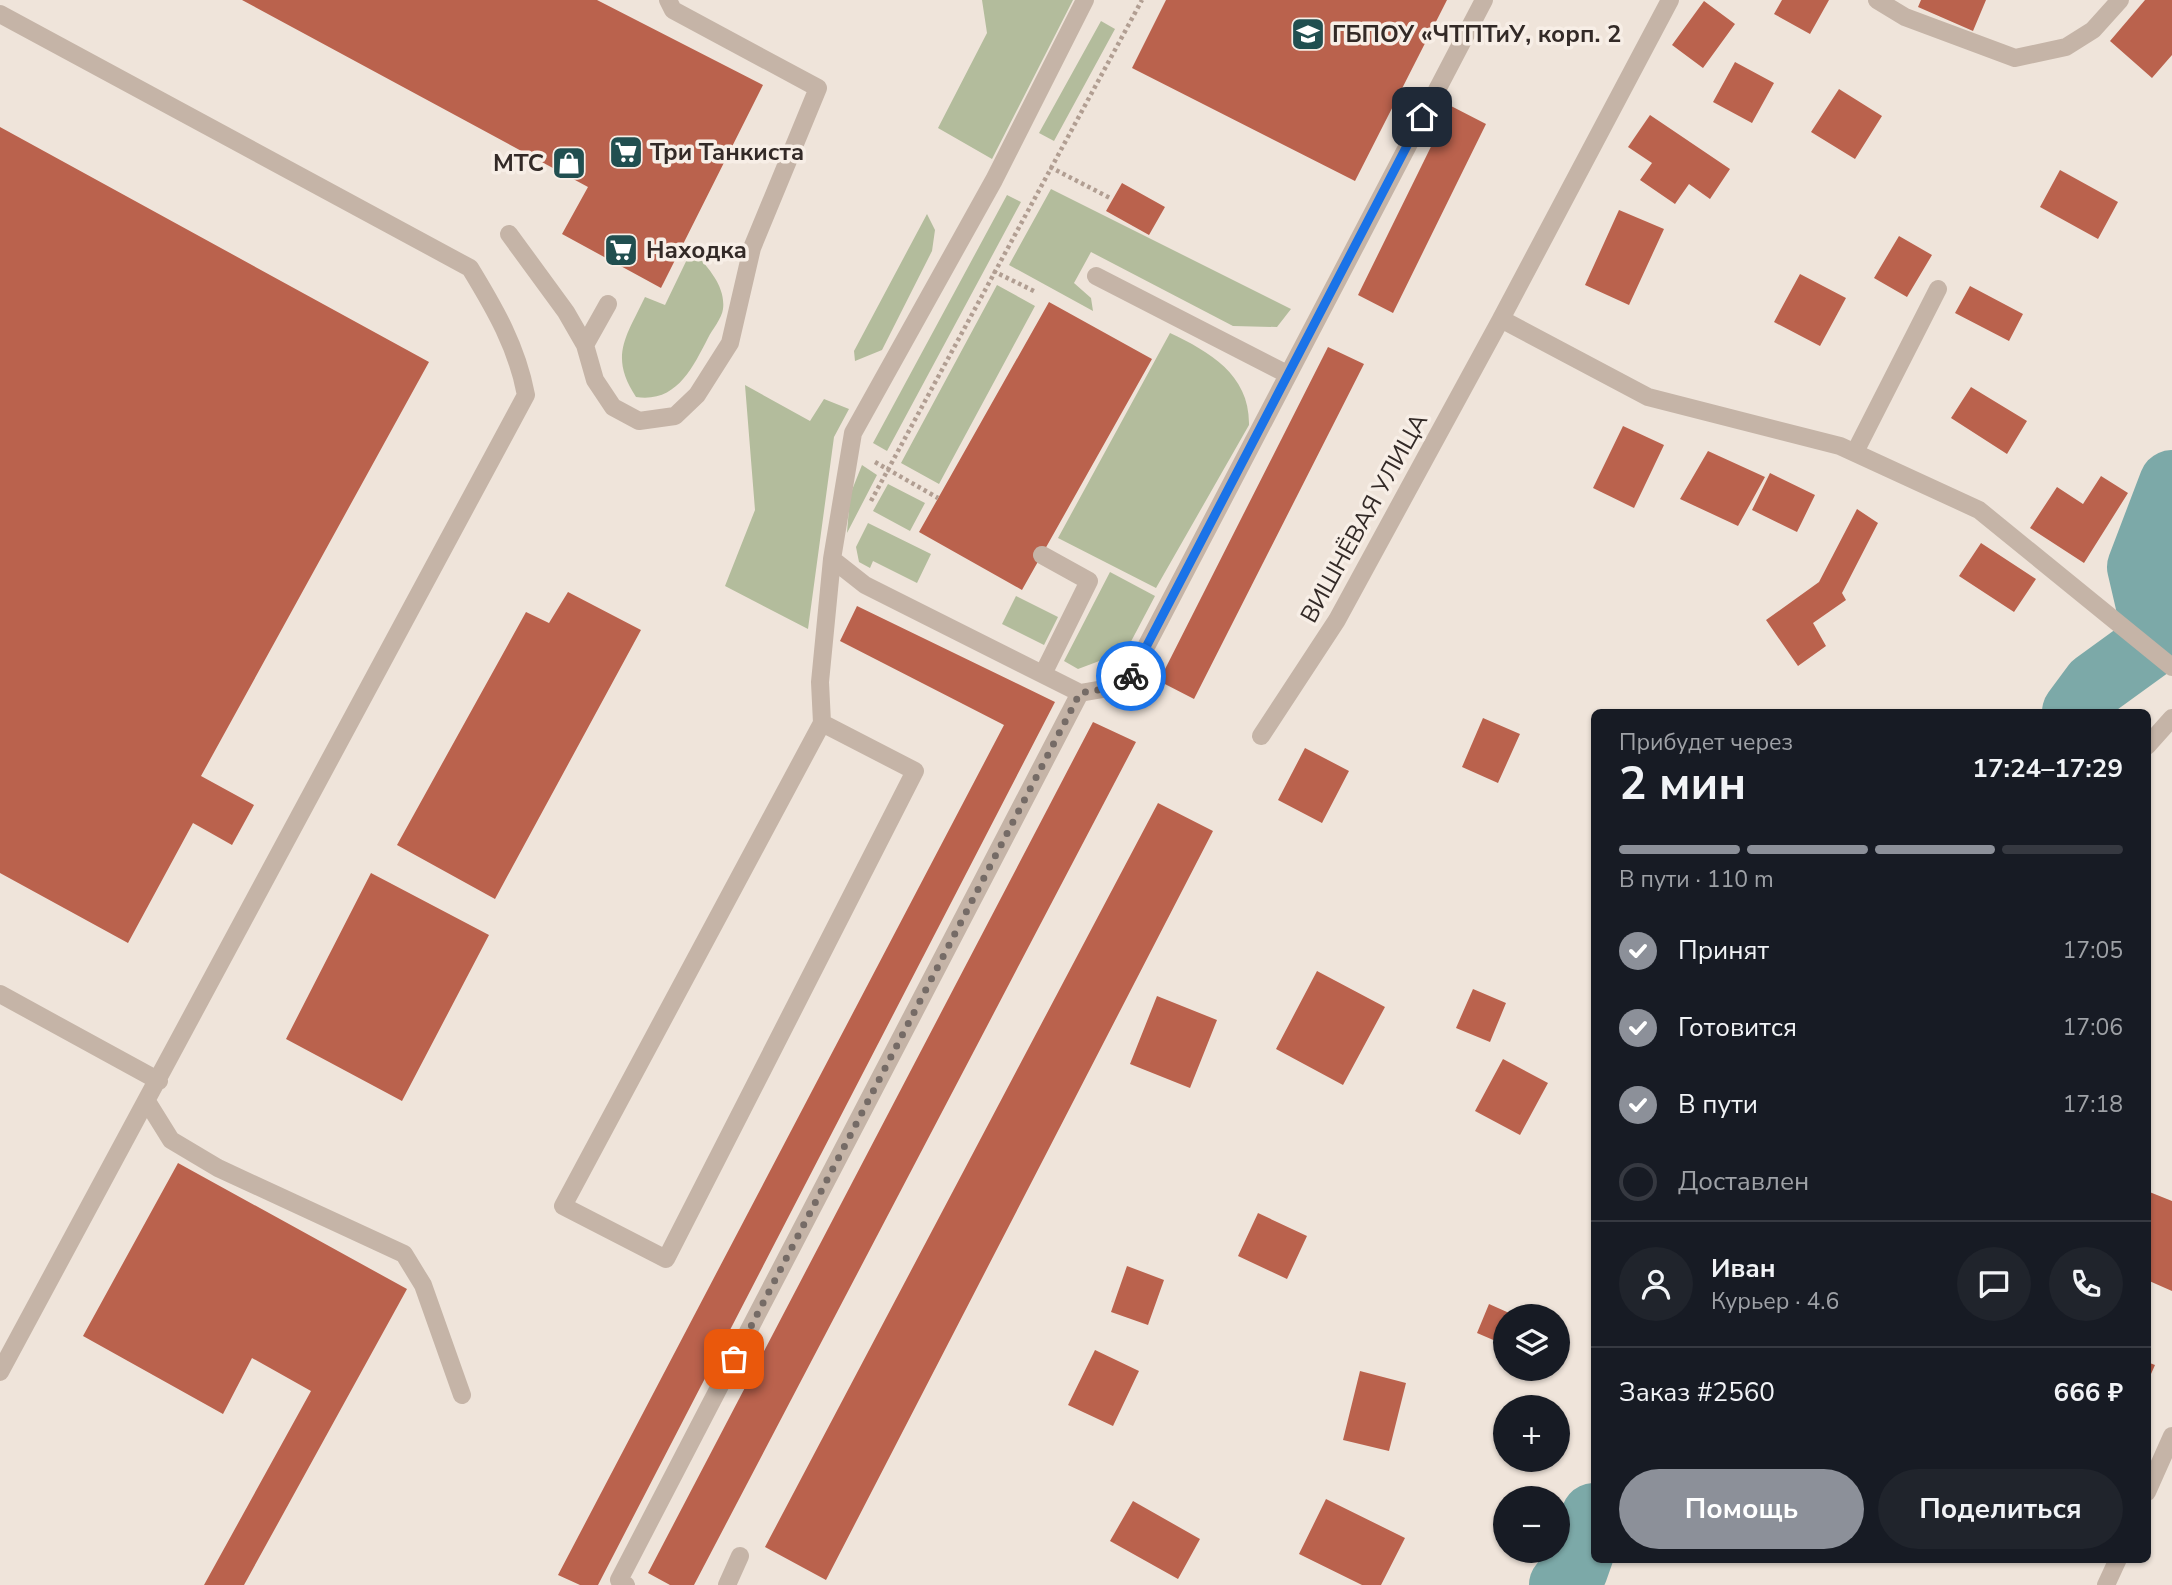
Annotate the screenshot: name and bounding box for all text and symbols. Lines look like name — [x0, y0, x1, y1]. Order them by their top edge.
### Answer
school or university icon: ГБПОУ «ЧТПТиУ, корп. 2 — [1289, 15, 1327, 53]
place label: ГБПОУ «ЧТПТиУ, корп. 2 — [1332, 18, 1621, 50]
pin — [1392, 87, 1452, 147]
icon: home — [1403, 98, 1441, 136]
supermarket icon: Три Танкиста — [607, 133, 645, 171]
place label: Три Танкиста — [650, 136, 804, 168]
shop icon: МТС — [550, 144, 588, 182]
place label: МТС — [493, 147, 544, 179]
supermarket icon: Находка — [602, 231, 640, 269]
place label: Находка — [646, 234, 747, 266]
street label: ВИШНЁВАЯ УЛИЦА — [1293, 407, 1435, 628]
courier — [1096, 641, 1166, 711]
icon: bike — [1112, 657, 1150, 695]
text: Прибудет через — [1619, 727, 1793, 758]
text: 17:24–17:29 — [1972, 751, 2123, 786]
text: 2 мин — [1619, 752, 1746, 815]
text: В пути · 110 m — [1619, 864, 1774, 895]
icon: check — [1619, 932, 1657, 970]
text: Принят — [1678, 933, 1769, 968]
text: 17:05 — [2063, 935, 2123, 966]
icon: check — [1619, 1009, 1657, 1047]
text: Готовится — [1678, 1010, 1797, 1045]
text: 17:06 — [2063, 1012, 2123, 1043]
icon: check — [1619, 1086, 1657, 1124]
text: В пути — [1678, 1087, 1758, 1122]
text: 17:18 — [2063, 1089, 2123, 1120]
text: Доставлен — [1678, 1164, 1809, 1199]
button: person — [1619, 1247, 1693, 1321]
button: chat — [1957, 1247, 2031, 1321]
button: phone — [2049, 1247, 2123, 1321]
text: Иван — [1711, 1251, 1776, 1286]
text: Курьер · 4.6 — [1711, 1286, 1839, 1317]
map controls — [1493, 1304, 1570, 1563]
button: layers — [1493, 1304, 1570, 1381]
pin — [704, 1329, 764, 1389]
icon: bag — [715, 1340, 753, 1378]
text: Заказ #2560 — [1619, 1375, 1775, 1410]
text: 666 ₽ — [2054, 1375, 2123, 1410]
button: + — [1493, 1395, 1570, 1472]
button: Помощь — [1619, 1469, 1864, 1549]
button: Поделиться — [1878, 1469, 2123, 1549]
button: − — [1493, 1486, 1570, 1563]

